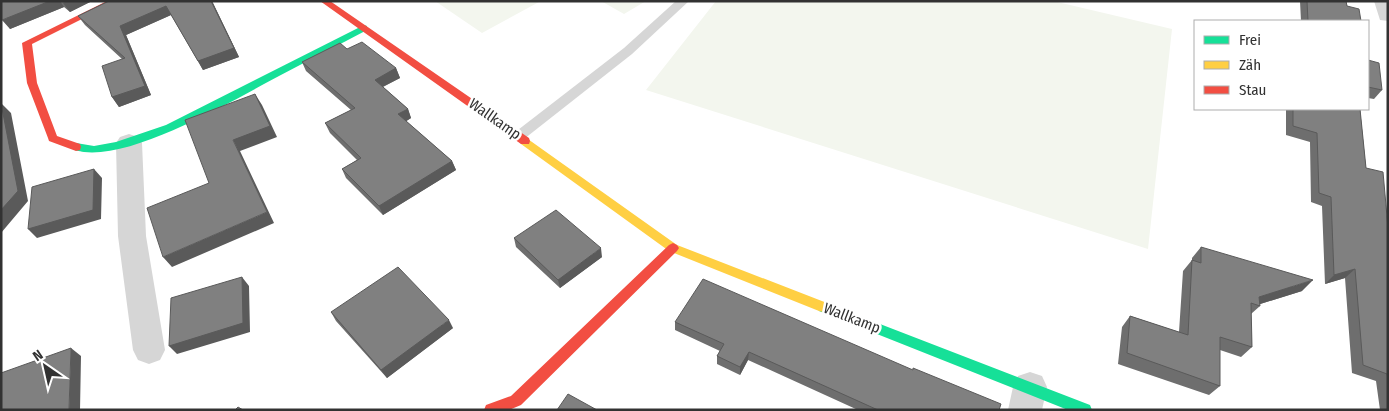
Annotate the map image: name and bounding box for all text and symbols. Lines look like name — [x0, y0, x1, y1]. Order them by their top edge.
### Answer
legend — [1194, 20, 1369, 110]
text: Frei — [1239, 31, 1261, 49]
text: Zäh — [1239, 56, 1261, 74]
text: Stau — [1239, 81, 1266, 99]
street label: Wallkamp — [465, 95, 525, 143]
street label: Wallkamp — [821, 299, 883, 337]
north arrow — [20, 341, 70, 391]
text: N — [30, 346, 46, 365]

